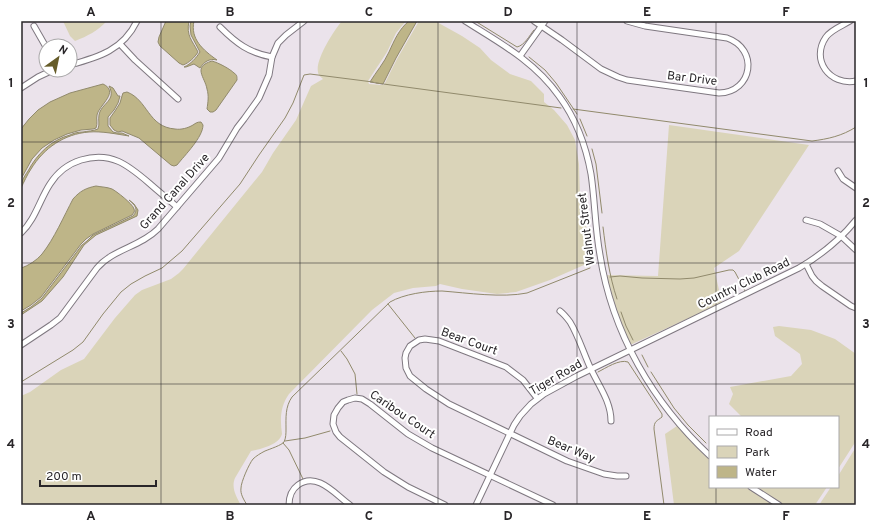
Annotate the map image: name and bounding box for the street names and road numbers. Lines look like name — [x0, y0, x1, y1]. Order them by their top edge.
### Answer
street label: Bar Drive — [666, 68, 718, 90]
street label: Grand Canal Drive — [136, 150, 214, 234]
street label: Walnut Street — [575, 192, 599, 266]
street label: Country Club Road — [695, 255, 793, 313]
street label: Bear Court — [439, 324, 499, 360]
street label: Tiger Road — [527, 356, 585, 400]
street label: Caribou Court — [366, 387, 438, 443]
street label: Bear Way — [545, 433, 597, 467]

